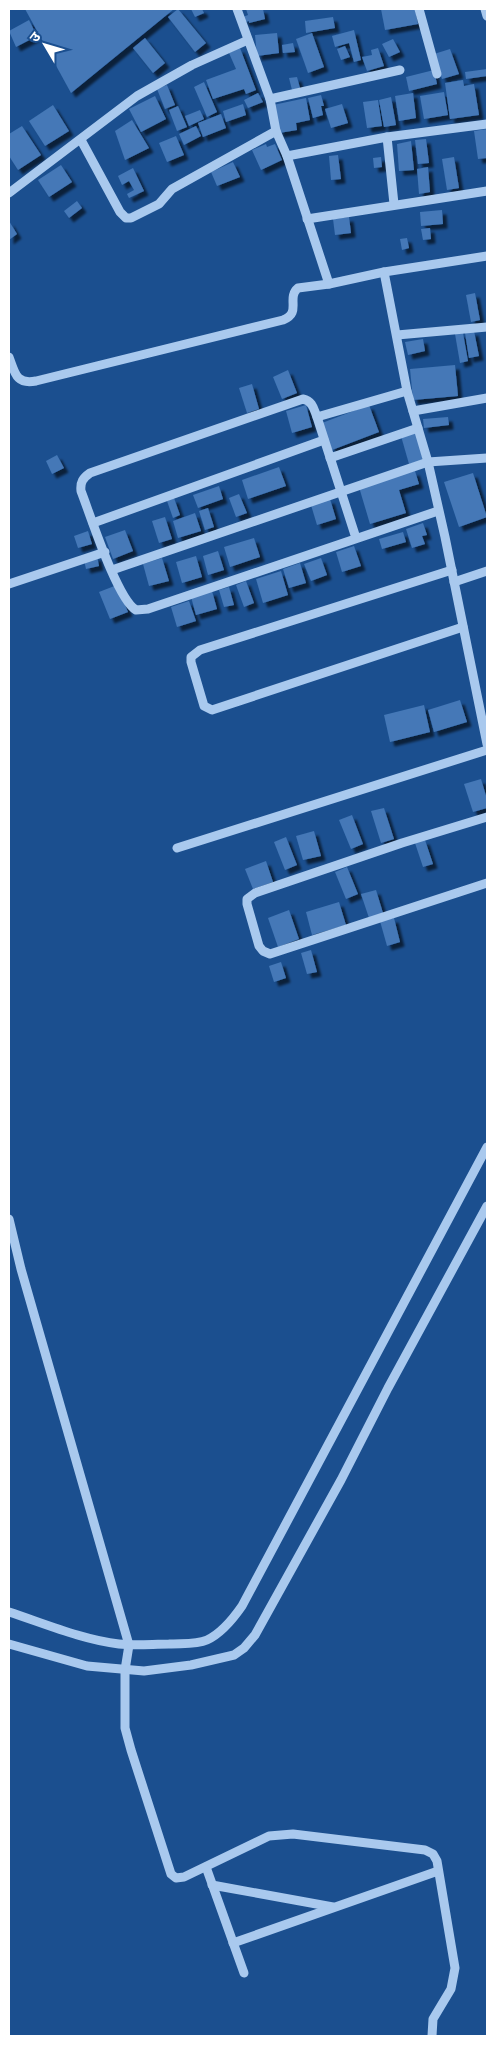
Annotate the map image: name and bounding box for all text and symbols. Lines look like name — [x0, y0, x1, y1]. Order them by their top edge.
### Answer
north arrow — [20, 20, 70, 70]
text: उ — [25, 28, 44, 45]

